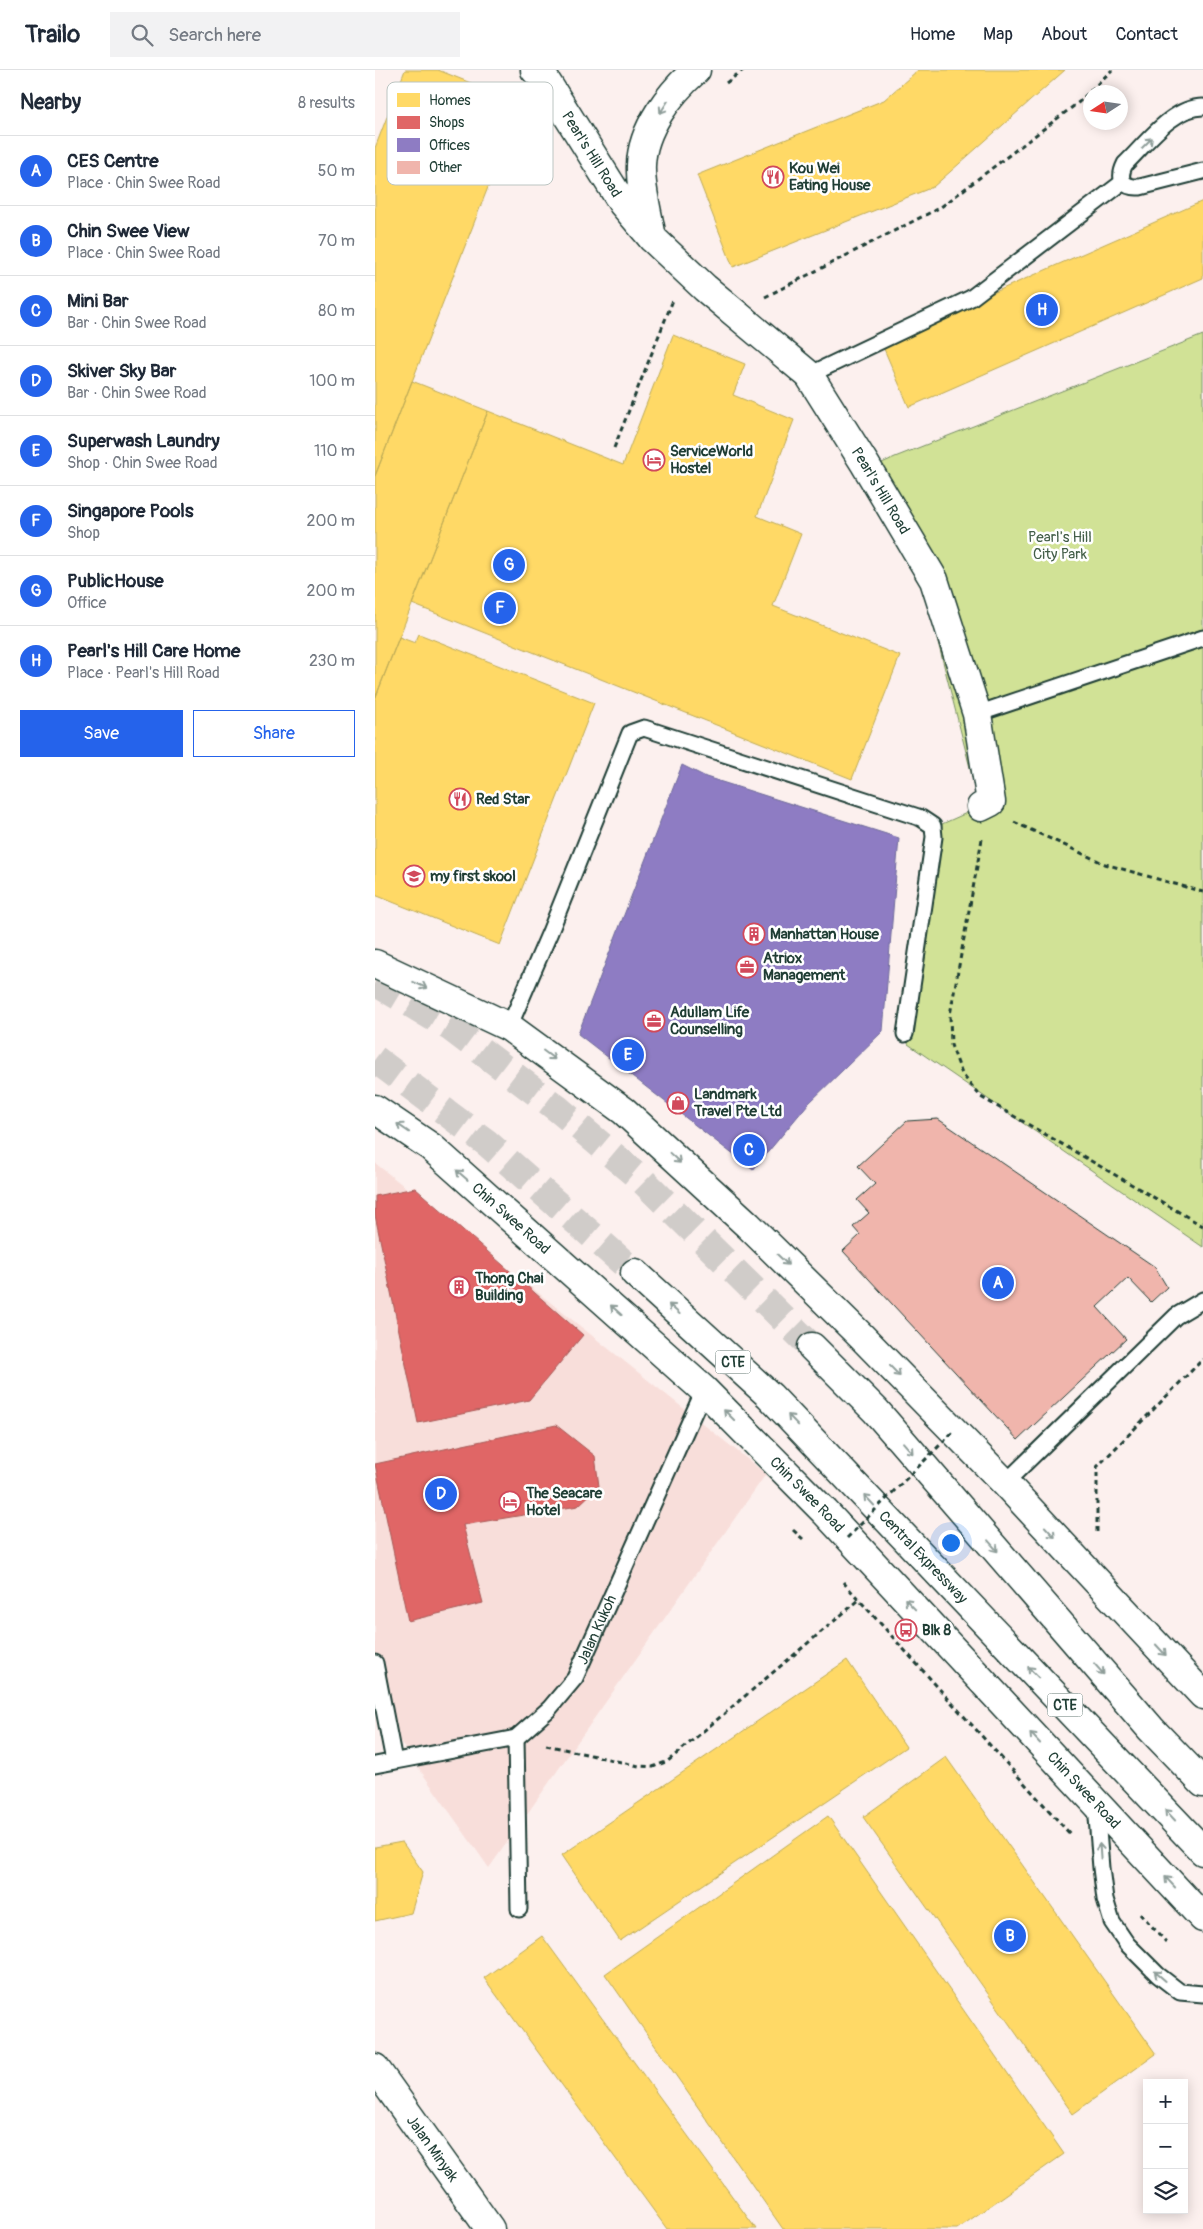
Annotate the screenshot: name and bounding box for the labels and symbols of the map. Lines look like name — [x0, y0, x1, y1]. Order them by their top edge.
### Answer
legend — [387, 82, 553, 185]
north arrow — [1083, 85, 1128, 130]
text: Homes — [429, 92, 471, 109]
one-way arrow — [659, 99, 669, 113]
street label: Pearl's Hill Road — [558, 108, 626, 201]
text: Shops — [429, 114, 465, 131]
text: Offices — [429, 137, 471, 154]
one-way arrow — [1141, 137, 1153, 149]
text: Other — [429, 159, 462, 176]
place label: Kou Wei Eating House — [789, 159, 871, 195]
restaurant icon: Kou Wei Eating House — [761, 165, 785, 189]
pin: H — [1026, 291, 1058, 329]
place label: ServiceWorld Hostel — [670, 442, 753, 478]
street label: Pearl's Hill Road — [847, 444, 914, 538]
hotel icon: ServiceWorld Hostel — [642, 448, 666, 472]
park label: Pearl's Hill City Park — [1028, 528, 1092, 564]
pin: G — [493, 546, 525, 584]
pin: F — [484, 589, 516, 627]
restaurant icon: Red Star — [448, 787, 472, 811]
place label: Red Star — [476, 790, 530, 809]
school or university icon: my first skool — [402, 864, 426, 888]
place label: my first skool — [430, 867, 516, 886]
building icon: Manhattan House — [742, 922, 766, 946]
place label: Manhattan House — [770, 925, 880, 944]
place label: Atriox Management — [763, 949, 846, 985]
office icon: Atriox Management — [735, 955, 759, 979]
one-way arrow — [412, 981, 427, 991]
place label: Adullam Life Counselling — [670, 1003, 750, 1039]
office icon: Adullam Life Counselling — [642, 1009, 666, 1033]
pin: E — [612, 1036, 644, 1074]
one-way arrow — [542, 1050, 556, 1060]
place label: Landmark Travel Pte Ltd — [693, 1085, 782, 1121]
shop icon: Landmark Travel Pte Ltd — [666, 1091, 690, 1115]
one-way arrow — [396, 1123, 410, 1133]
pin: C — [733, 1131, 765, 1169]
one-way arrow — [669, 1152, 682, 1164]
one-way arrow — [455, 1169, 468, 1180]
street label: Chin Swee Road — [468, 1178, 554, 1258]
one-way arrow — [777, 1253, 789, 1265]
pin: A — [982, 1264, 1014, 1302]
place label: Thong Chai Building — [474, 1269, 544, 1305]
building icon: Thong Chai Building — [447, 1275, 471, 1299]
one-way arrow — [668, 1303, 681, 1315]
one-way arrow — [609, 1304, 622, 1316]
road number: CTE — [715, 1350, 751, 1374]
one-way arrow — [889, 1364, 901, 1377]
one-way arrow — [724, 1410, 736, 1422]
one-way arrow — [787, 1414, 799, 1426]
one-way arrow — [902, 1441, 913, 1454]
street label: Chin Swee Road — [766, 1452, 849, 1536]
pin: D — [425, 1475, 457, 1513]
place label: The Seacare Hotel — [525, 1484, 603, 1520]
hotel icon: The Seacare Hotel — [498, 1490, 522, 1514]
one-way arrow — [863, 1494, 875, 1506]
street label: Central Expressway — [875, 1507, 972, 1608]
one-way arrow — [1044, 1525, 1056, 1538]
your location — [938, 1530, 964, 1556]
one-way arrow — [987, 1540, 998, 1553]
street label: Jalan Kukoh — [573, 1592, 620, 1667]
one-way arrow — [904, 1597, 916, 1610]
bus stop icon: Blk 8 — [894, 1618, 918, 1642]
place label: Blk 8 — [922, 1621, 952, 1640]
one-way arrow — [1155, 1644, 1167, 1656]
one-way arrow — [1093, 1662, 1104, 1675]
one-way arrow — [1027, 1666, 1039, 1678]
road number: CTE — [1047, 1694, 1083, 1716]
one-way arrow — [1029, 1731, 1041, 1744]
street label: Chin Swee Road — [1043, 1747, 1125, 1833]
one-way arrow — [1164, 1808, 1176, 1821]
one-way arrow — [1095, 1844, 1104, 1860]
one-way arrow — [1164, 1876, 1176, 1889]
pin: B — [994, 1917, 1026, 1955]
one-way arrow — [1154, 1971, 1167, 1982]
street label: Jalan Minyak — [402, 2112, 463, 2186]

